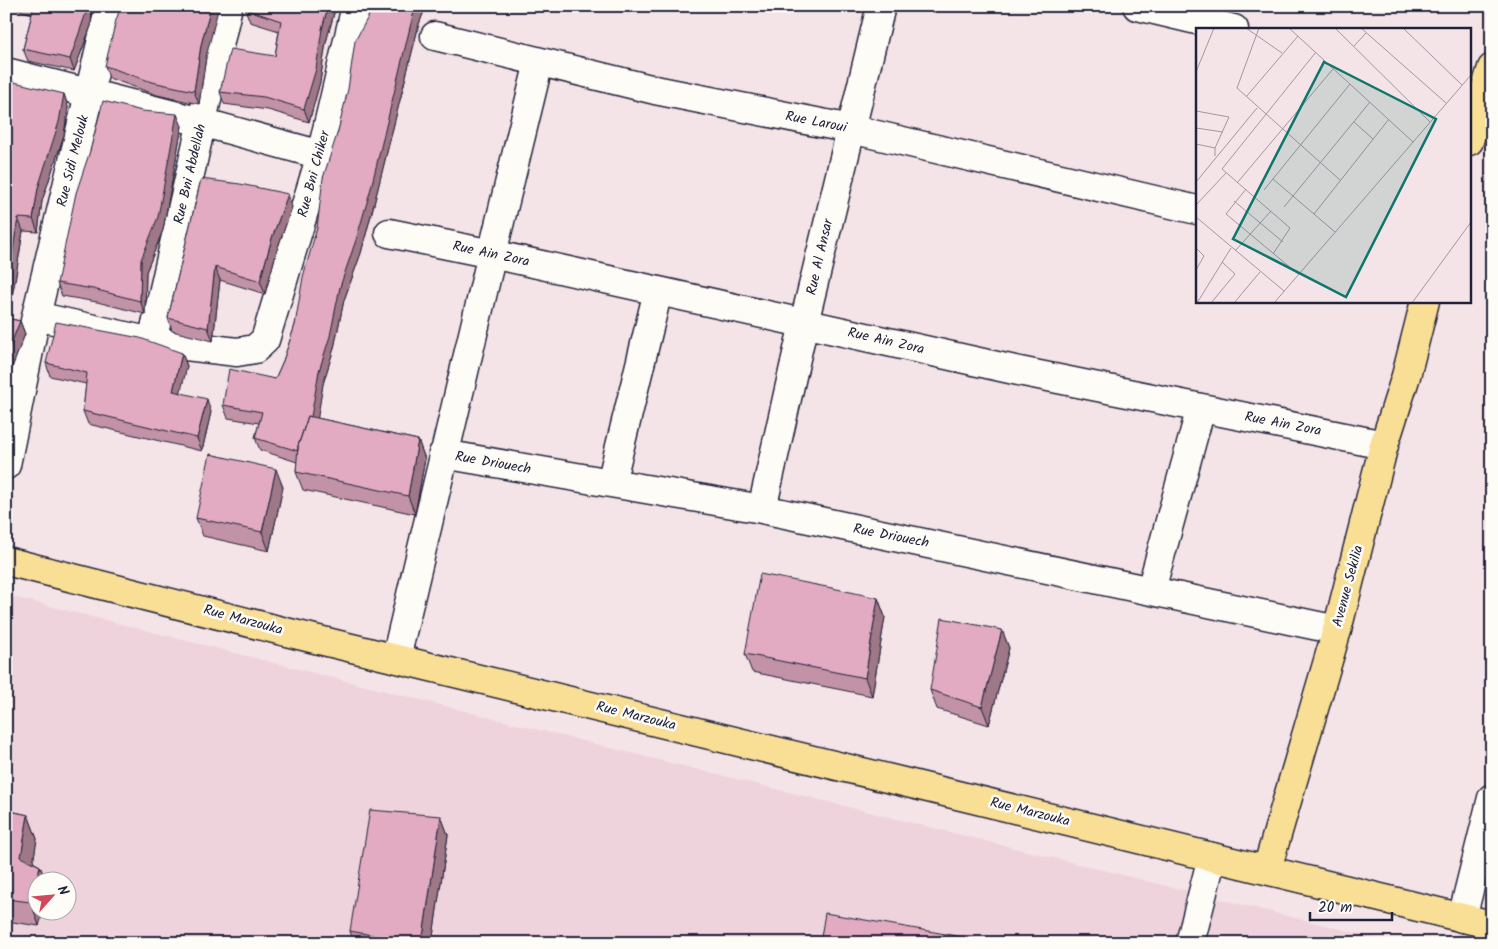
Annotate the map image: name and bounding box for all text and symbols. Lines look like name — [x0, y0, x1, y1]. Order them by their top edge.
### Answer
inset map — [1196, 28, 1470, 302]
street label: Rue Laroui — [783, 105, 849, 139]
street label: Rue Sidi Melouk — [51, 112, 95, 209]
street label: Rue Bni Abdellah — [168, 122, 212, 226]
street label: Rue Bni Chiker — [292, 127, 336, 220]
street label: Rue Al Ansar — [801, 215, 840, 297]
street label: Rue Ain Zora — [451, 235, 531, 273]
street label: Rue Ain Zora — [846, 322, 926, 360]
street label: Rue Ain Zora — [1243, 406, 1323, 442]
street label: Rue Driouech — [453, 445, 533, 481]
street label: Rue Driouech — [851, 518, 931, 554]
street label: Avenue Sekilia — [1327, 543, 1369, 629]
street label: Rue Marzouka — [201, 599, 285, 641]
street label: Rue Marzouka — [594, 695, 678, 737]
street label: Rue Marzouka — [988, 791, 1072, 833]
north arrow — [28, 872, 78, 922]
text: N — [51, 882, 75, 900]
scale bar — [1310, 889, 1393, 921]
text: 20 m — [1318, 896, 1352, 920]

